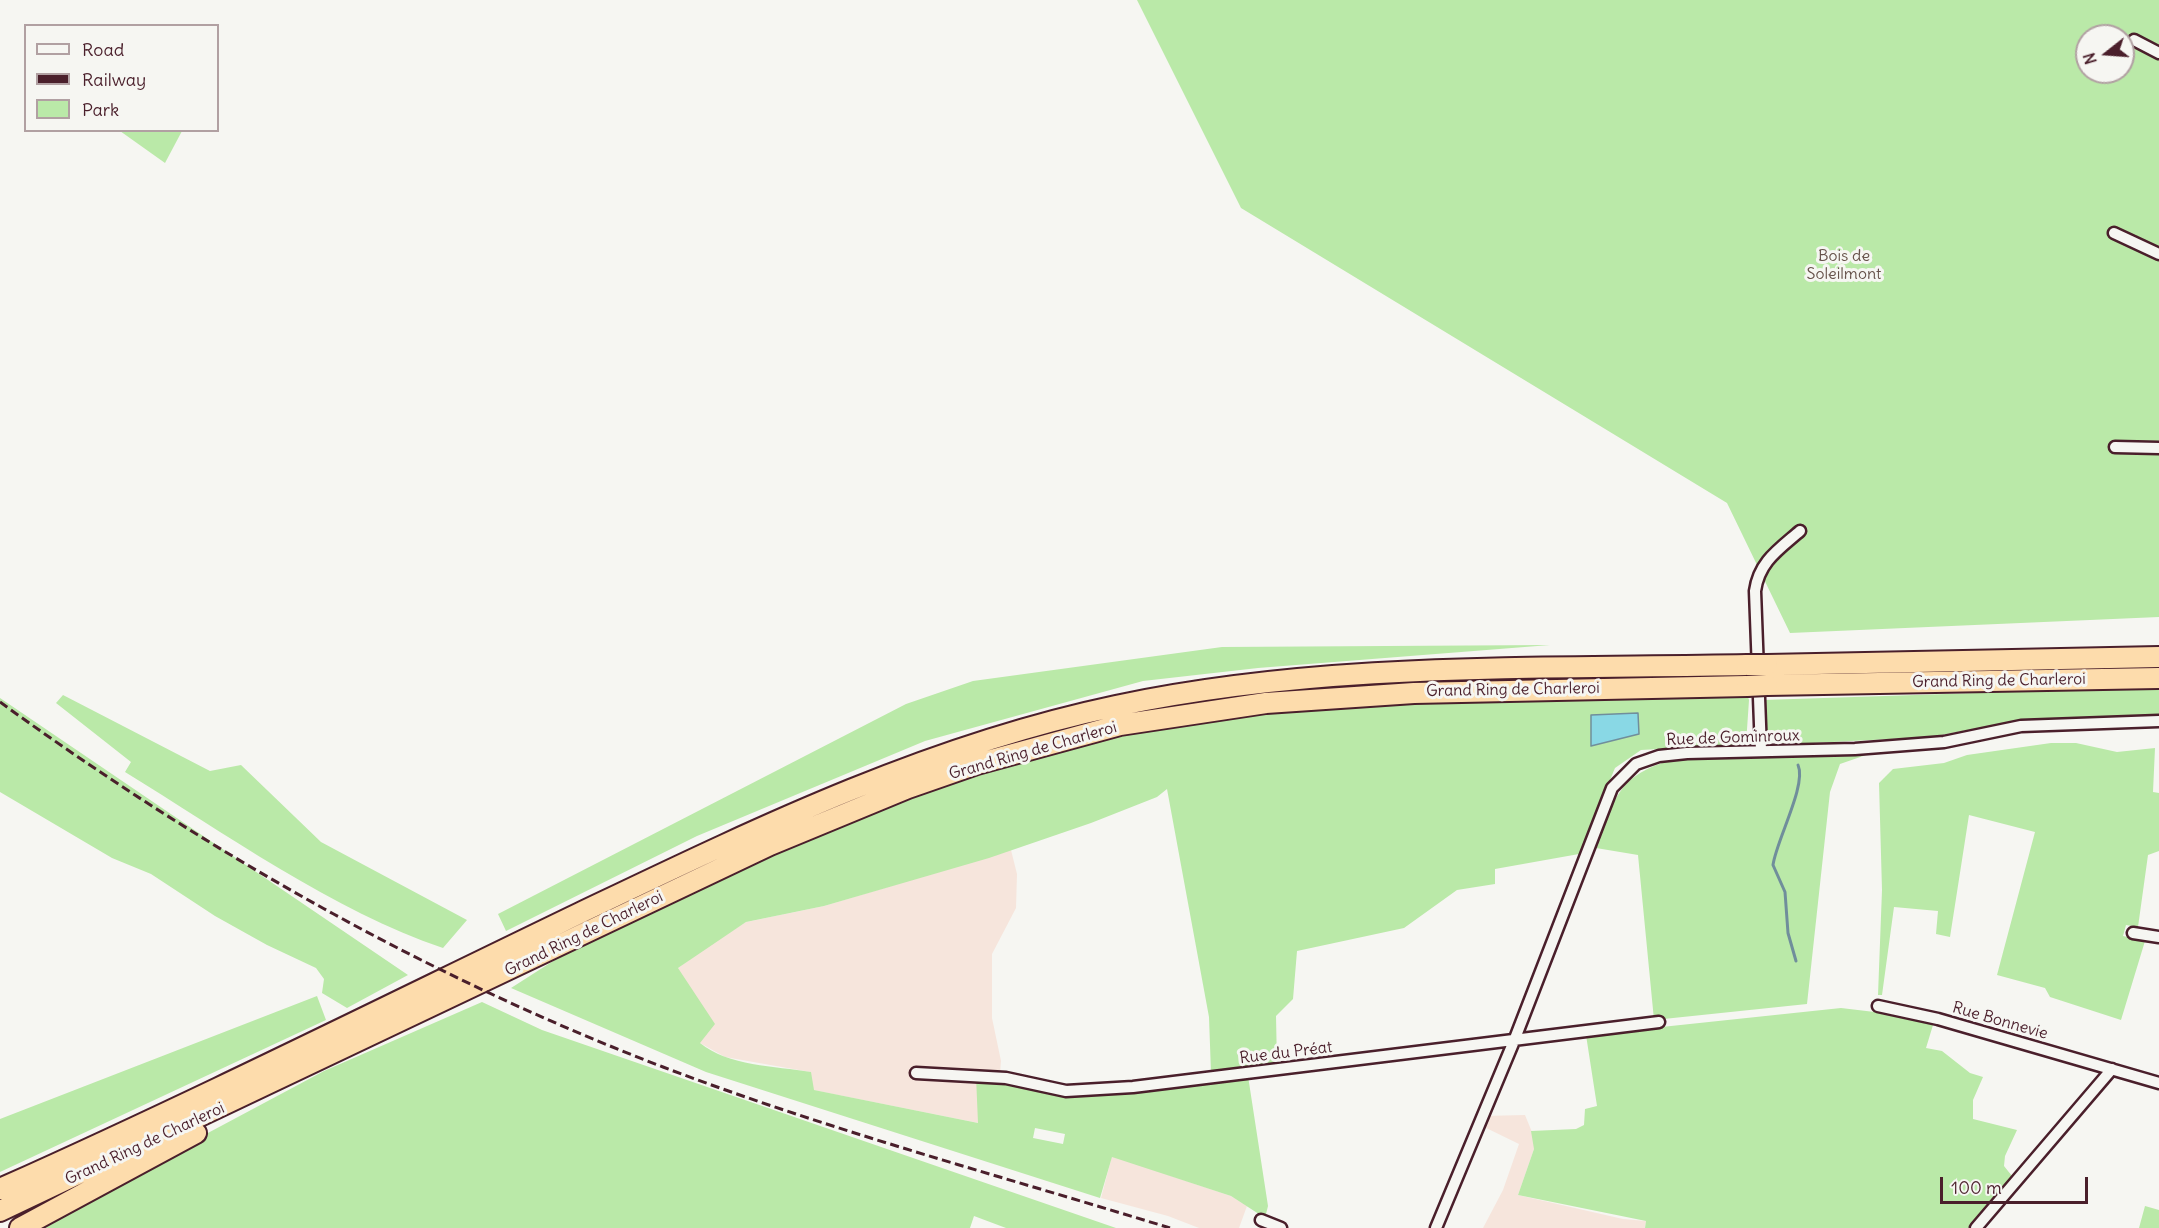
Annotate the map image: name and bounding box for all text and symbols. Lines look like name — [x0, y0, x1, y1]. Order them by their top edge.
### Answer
legend — [24, 24, 219, 132]
north arrow — [2075, 24, 2135, 84]
text: Road — [82, 38, 124, 61]
text: N — [2079, 50, 2101, 67]
text: Railway — [82, 68, 146, 91]
text: Park — [82, 98, 119, 121]
park label: Bois de Soleilmont — [1807, 246, 1881, 284]
street label: Grand Ring de Charleroi — [1912, 670, 2086, 692]
street label: Grand Ring de Charleroi — [1426, 679, 1600, 701]
street label: Grand Ring de Charleroi — [947, 718, 1119, 784]
street label: Rue de Gominroux — [1666, 726, 1800, 750]
street label: Grand Ring de Charleroi — [502, 887, 666, 981]
street label: Rue Bonnevie — [1950, 998, 2050, 1044]
street label: Rue du Préat — [1239, 1038, 1333, 1068]
street label: Grand Ring de Charleroi — [62, 1099, 228, 1189]
scale bar — [1943, 1165, 2092, 1203]
text: 100 m — [1951, 1176, 2002, 1199]

